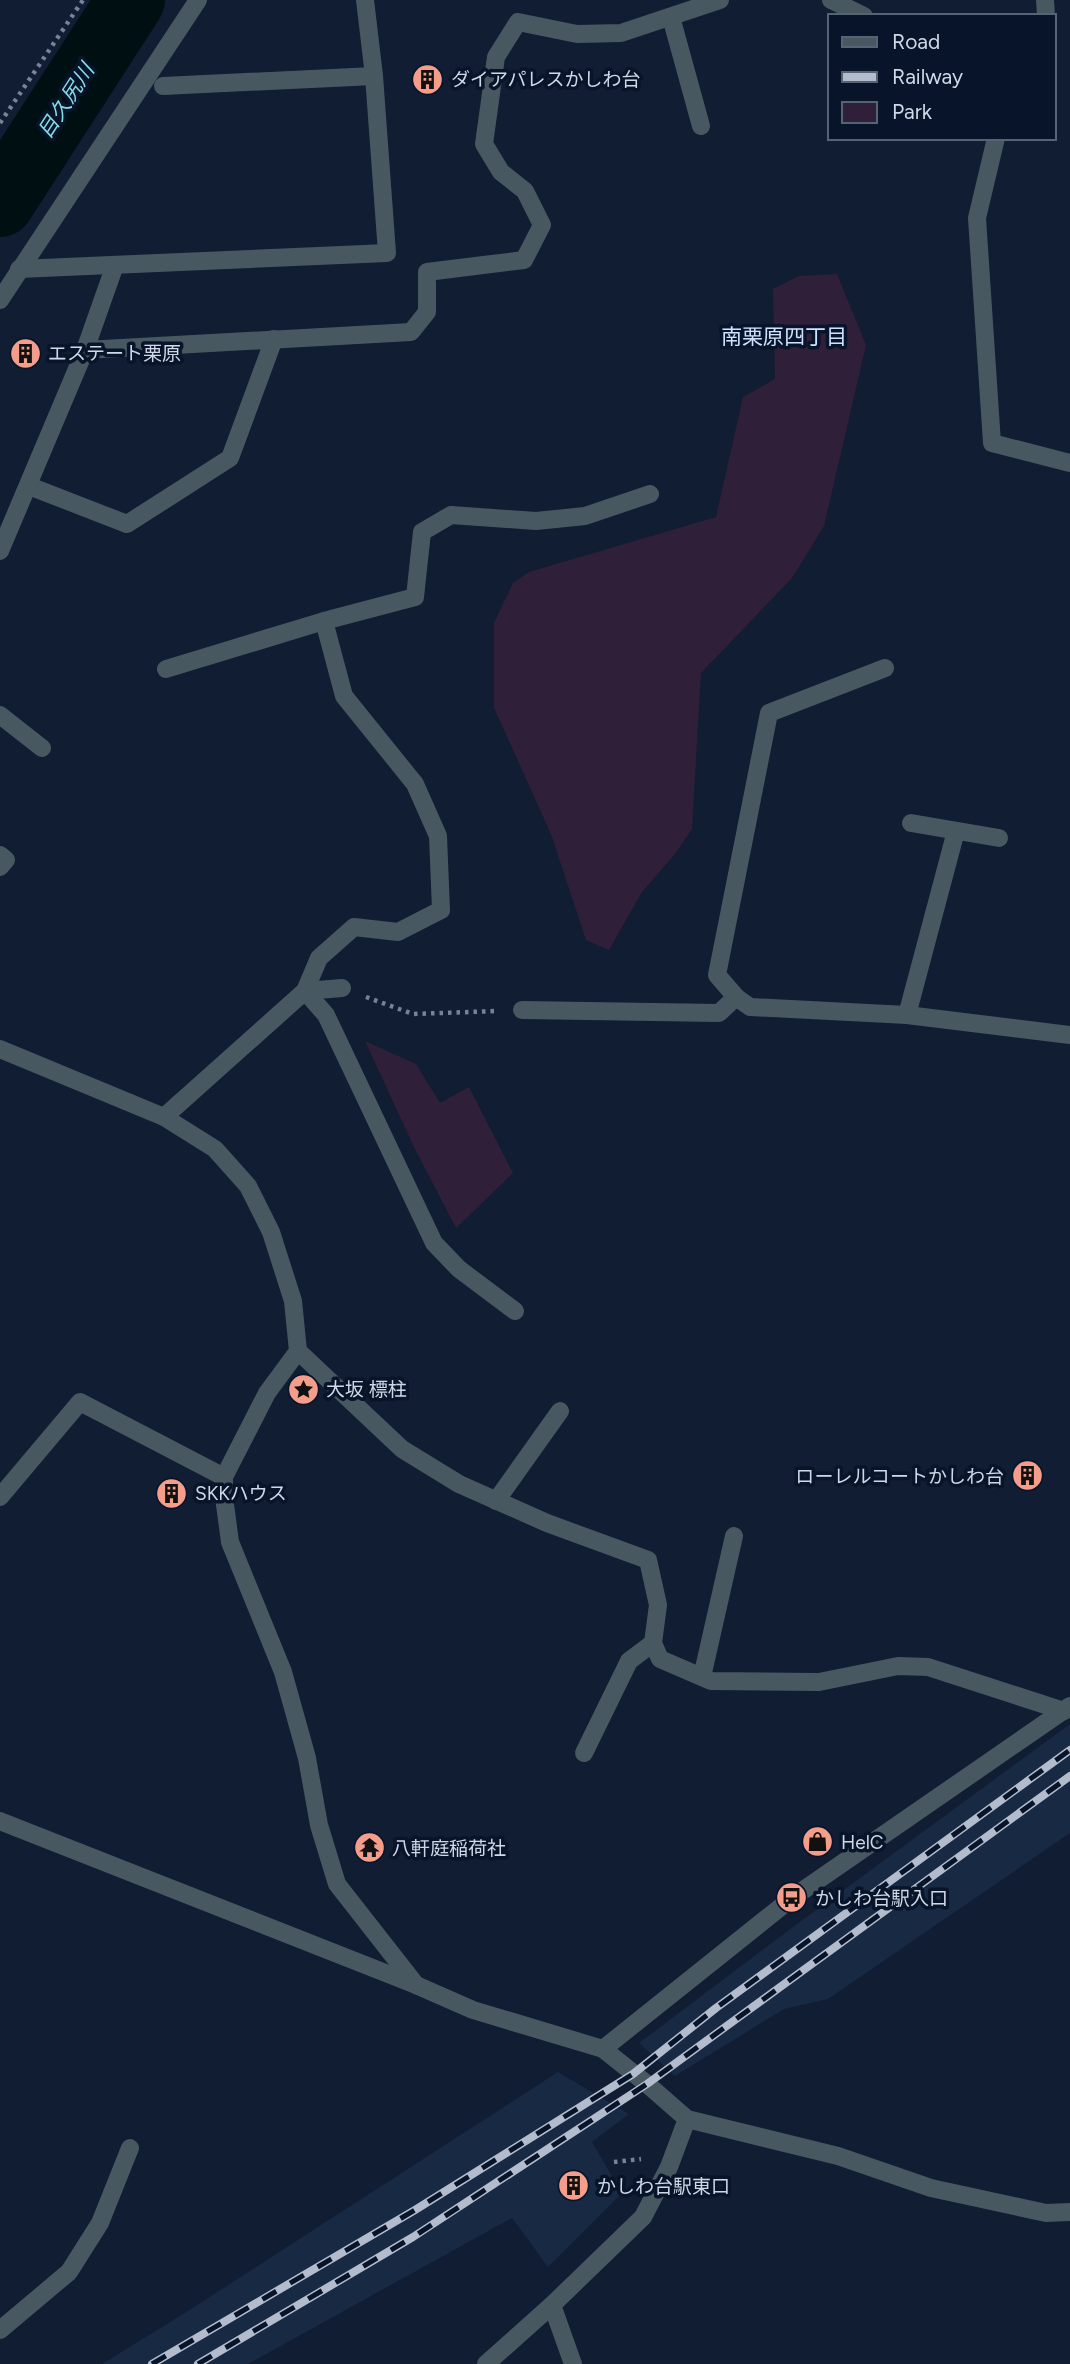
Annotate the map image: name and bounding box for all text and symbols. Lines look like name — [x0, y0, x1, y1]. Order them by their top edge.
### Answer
legend — [828, 14, 1056, 140]
text: Road — [892, 29, 940, 54]
water label: 目久尻川 — [32, 57, 100, 143]
building icon: ダイアパレスかしわ台 — [411, 62, 445, 96]
text: Railway — [892, 64, 963, 89]
place label: ダイアパレスかしわ台 — [451, 68, 641, 91]
text: Park — [892, 99, 933, 124]
district label: 南栗原四丁目 — [721, 324, 847, 349]
building icon: エステート栗原 — [8, 336, 42, 370]
place label: エステート栗原 — [48, 342, 181, 365]
place icon: 大坂 標柱 — [286, 1372, 320, 1406]
place label: 大坂 標柱 — [326, 1378, 407, 1401]
building icon: ローレルコートかしわ台 — [1010, 1459, 1044, 1493]
place label: ローレルコートかしわ台 — [795, 1465, 1004, 1488]
building icon: SKKハウス — [155, 1476, 189, 1510]
place label: SKKハウス — [195, 1482, 287, 1505]
shop icon: HelC — [801, 1825, 835, 1859]
temple icon: 八軒庭稲荷社 — [352, 1831, 386, 1865]
place label: HelC — [841, 1831, 884, 1854]
place label: 八軒庭稲荷社 — [392, 1837, 506, 1860]
bus stop icon: かしわ台駅入口 — [775, 1881, 809, 1915]
place label: かしわ台駅入口 — [815, 1887, 948, 1910]
building icon: かしわ台駅東口 — [557, 2169, 591, 2203]
place label: かしわ台駅東口 — [597, 2175, 730, 2198]

